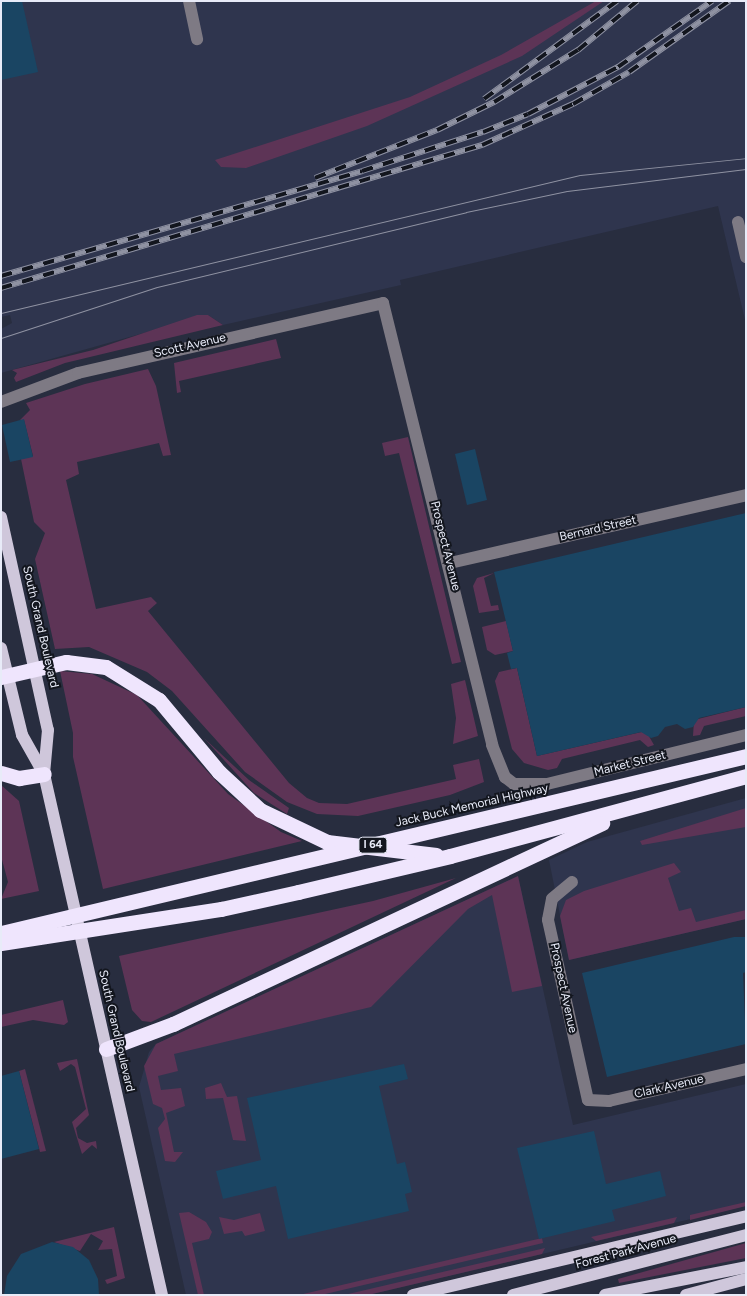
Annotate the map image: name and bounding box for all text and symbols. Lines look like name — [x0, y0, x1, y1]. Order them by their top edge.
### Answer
street label: Scott Avenue — [153, 331, 227, 361]
street label: Prospect Avenue — [427, 500, 463, 592]
street label: Bernard Street — [558, 513, 638, 545]
street label: South Grand Boulevard — [19, 565, 61, 689]
street label: Market Street — [593, 748, 667, 780]
street label: Jack Buck Memorial Highway — [394, 781, 550, 831]
road number: I 64 — [358, 836, 388, 854]
street label: Prospect Avenue — [546, 942, 580, 1034]
street label: South Grand Boulevard — [95, 969, 137, 1093]
street label: Clark Avenue — [633, 1072, 705, 1102]
street label: Forest Park Avenue — [574, 1232, 678, 1272]

